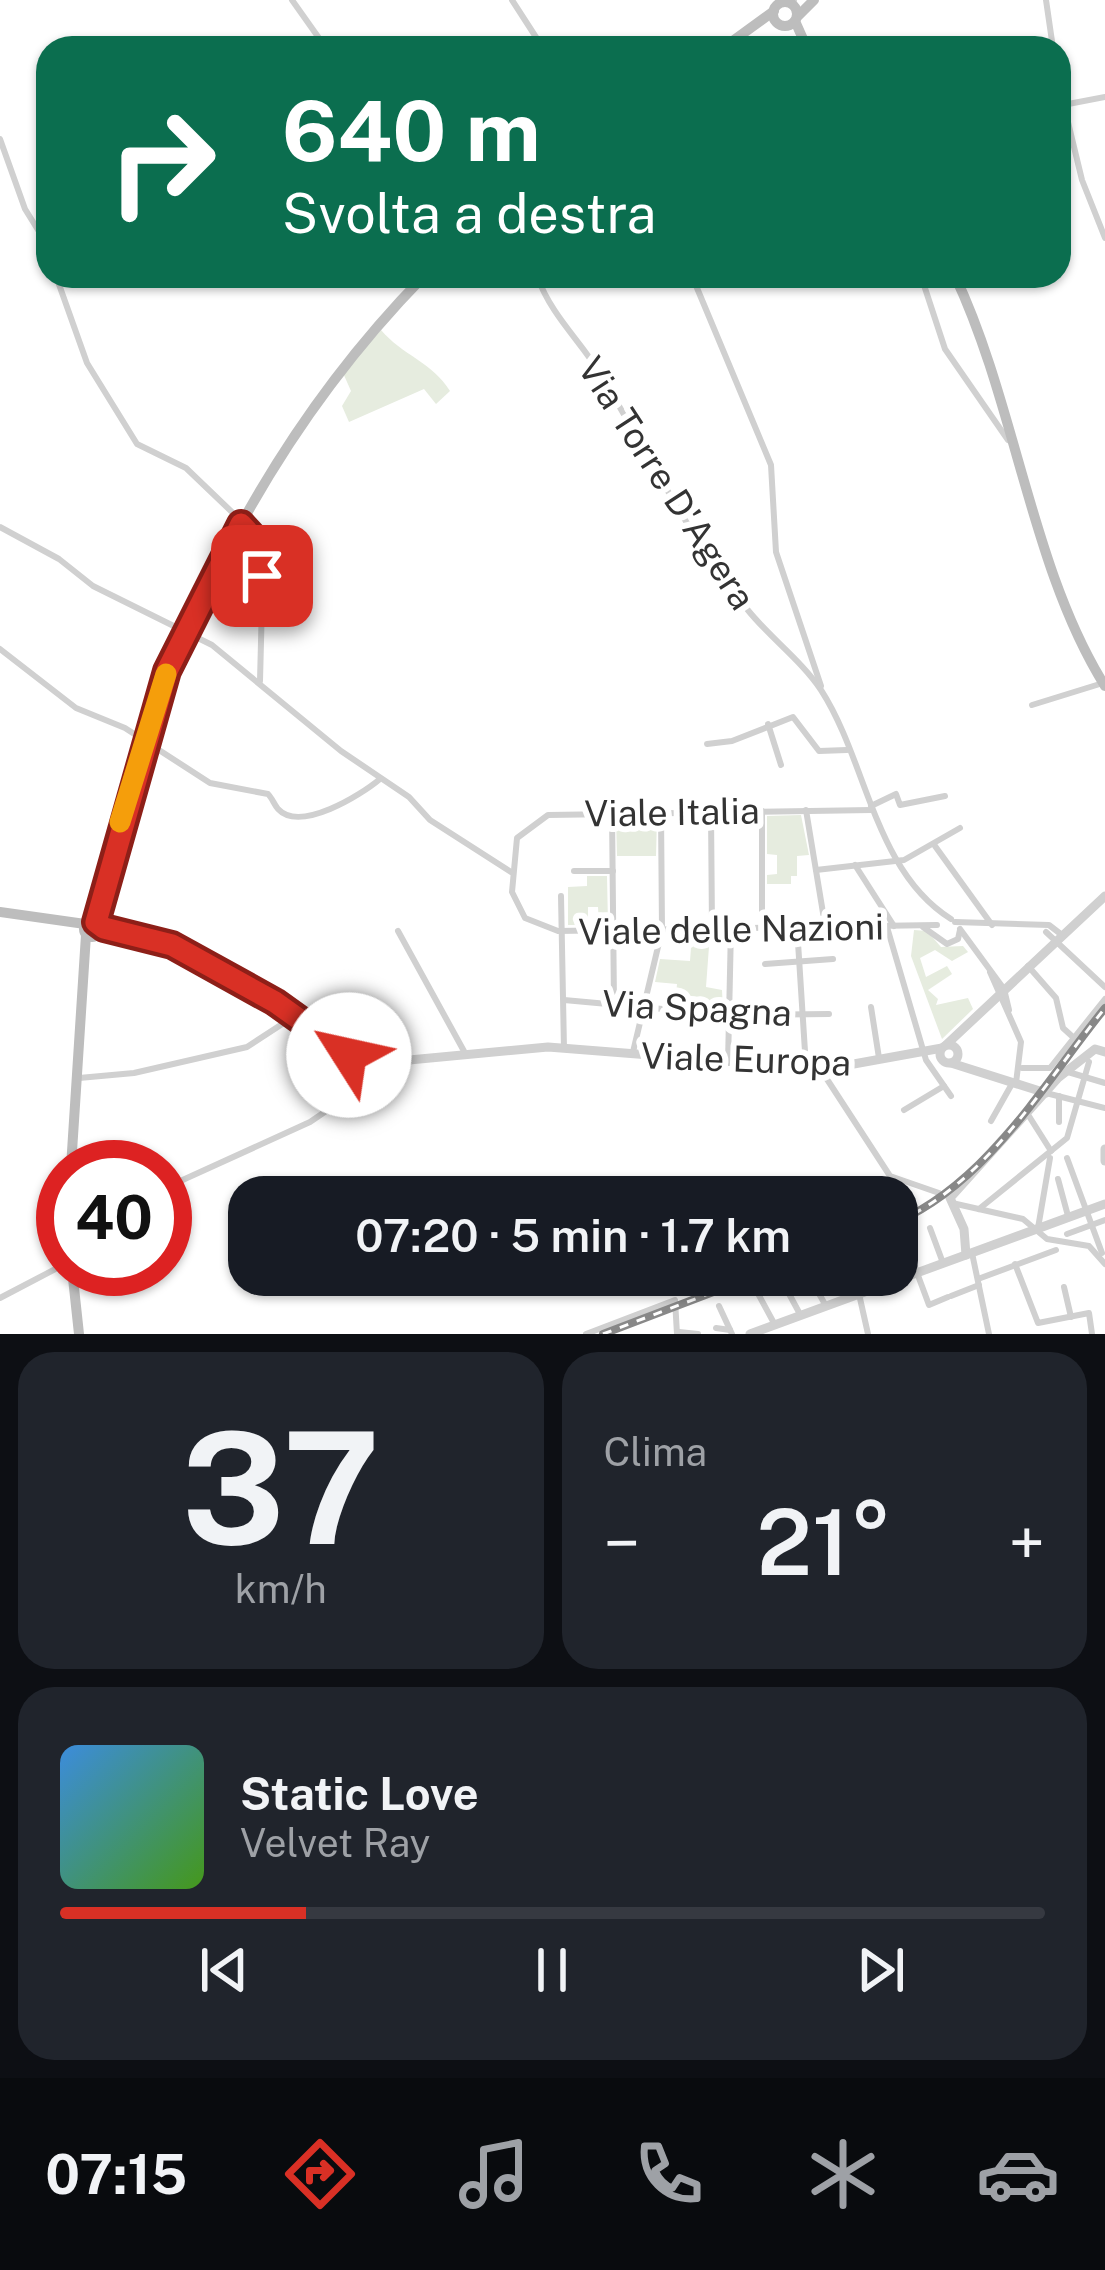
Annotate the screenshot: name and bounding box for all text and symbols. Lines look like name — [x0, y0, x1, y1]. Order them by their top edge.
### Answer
text: 640 m — [282, 81, 541, 180]
icon: right — [84, 84, 240, 240]
text: Svolta a destra — [282, 182, 656, 245]
street label: Via Torre D'Agera — [570, 349, 764, 617]
pin — [211, 525, 313, 627]
icon: arrive — [229, 543, 295, 609]
street label: Viale Italia — [584, 789, 760, 835]
street label: Viale delle Nazioni — [578, 905, 884, 953]
street label: Via Spagna — [601, 982, 793, 1034]
position arrow — [286, 992, 412, 1118]
street label: Viale Europa — [640, 1034, 852, 1084]
speed limit sign: 40 — [36, 1140, 192, 1296]
text: 07:20 · 5 min · 1.7 km — [355, 1209, 791, 1262]
text: 37 — [181, 1396, 380, 1579]
text: Clima — [604, 1429, 707, 1475]
text: 21° — [757, 1489, 892, 1595]
text: − — [604, 1504, 640, 1582]
text: + — [1008, 1504, 1045, 1582]
text: km/h — [235, 1566, 327, 1612]
text: Static Love — [240, 1767, 479, 1820]
text: Velvet Ray — [240, 1820, 430, 1866]
icon: previous — [191, 1937, 257, 2003]
icon: pause — [519, 1937, 585, 2003]
icon: next — [848, 1937, 914, 2003]
icon: directions — [278, 2132, 362, 2216]
icon: music — [452, 2132, 536, 2216]
icon: phone — [627, 2132, 711, 2216]
icon: climate — [801, 2132, 885, 2216]
icon: car — [976, 2132, 1060, 2216]
text: 07:15 — [45, 2143, 187, 2206]

